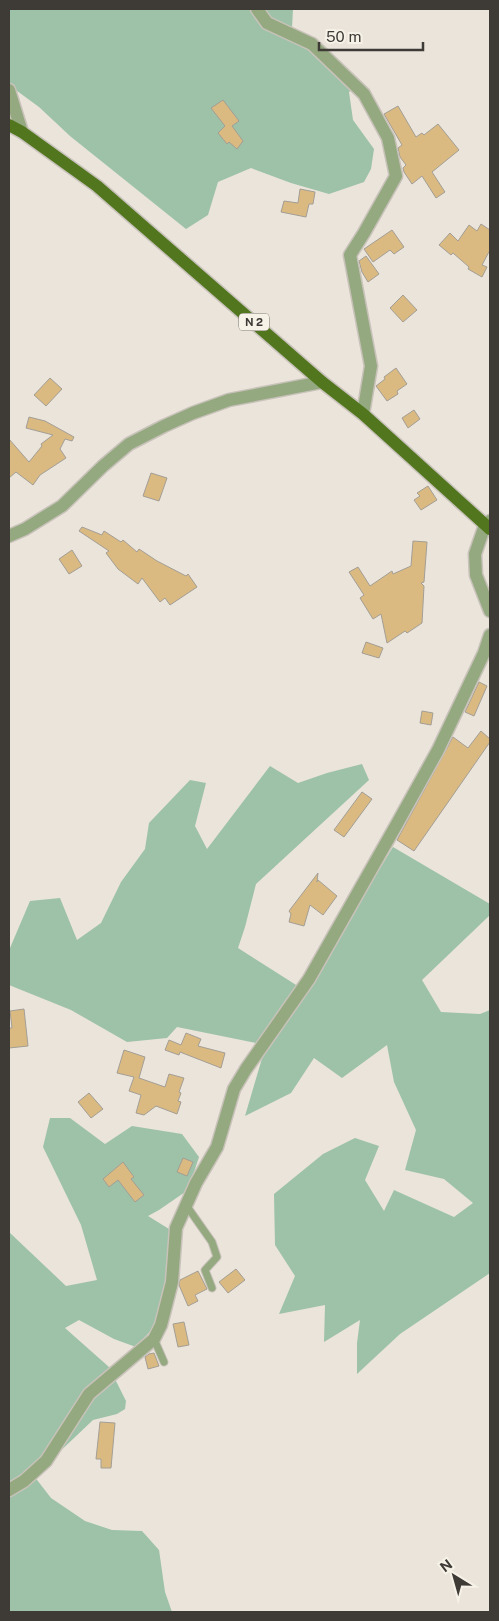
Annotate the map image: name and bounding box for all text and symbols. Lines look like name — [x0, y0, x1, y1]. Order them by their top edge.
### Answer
scale bar — [319, 20, 423, 52]
text: 50 m — [326, 28, 361, 45]
road number: N 2 — [239, 314, 269, 331]
north arrow — [429, 1551, 479, 1601]
text: N — [437, 1556, 455, 1575]

